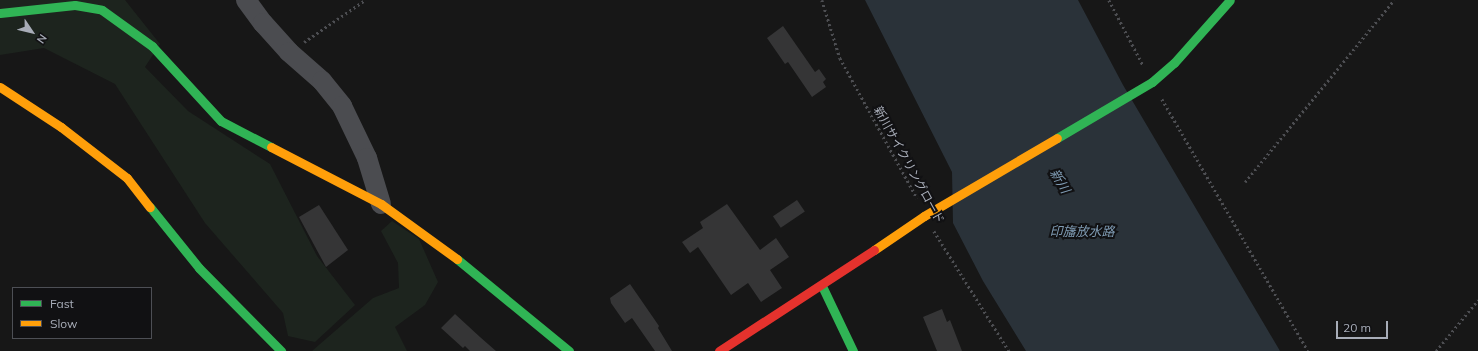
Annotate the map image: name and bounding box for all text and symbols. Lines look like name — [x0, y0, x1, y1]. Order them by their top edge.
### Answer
north arrow — [12, 12, 52, 52]
text: N — [34, 31, 50, 46]
street label: 新川サイクリングロード — [871, 104, 947, 226]
water label: 新川 — [1047, 166, 1073, 196]
water label: 印旛放水路 — [1050, 223, 1114, 239]
legend — [12, 287, 152, 339]
text: Fast — [50, 296, 74, 311]
scale bar — [1338, 313, 1390, 339]
text: Slow — [50, 316, 78, 331]
text: 20 m — [1343, 320, 1371, 335]

